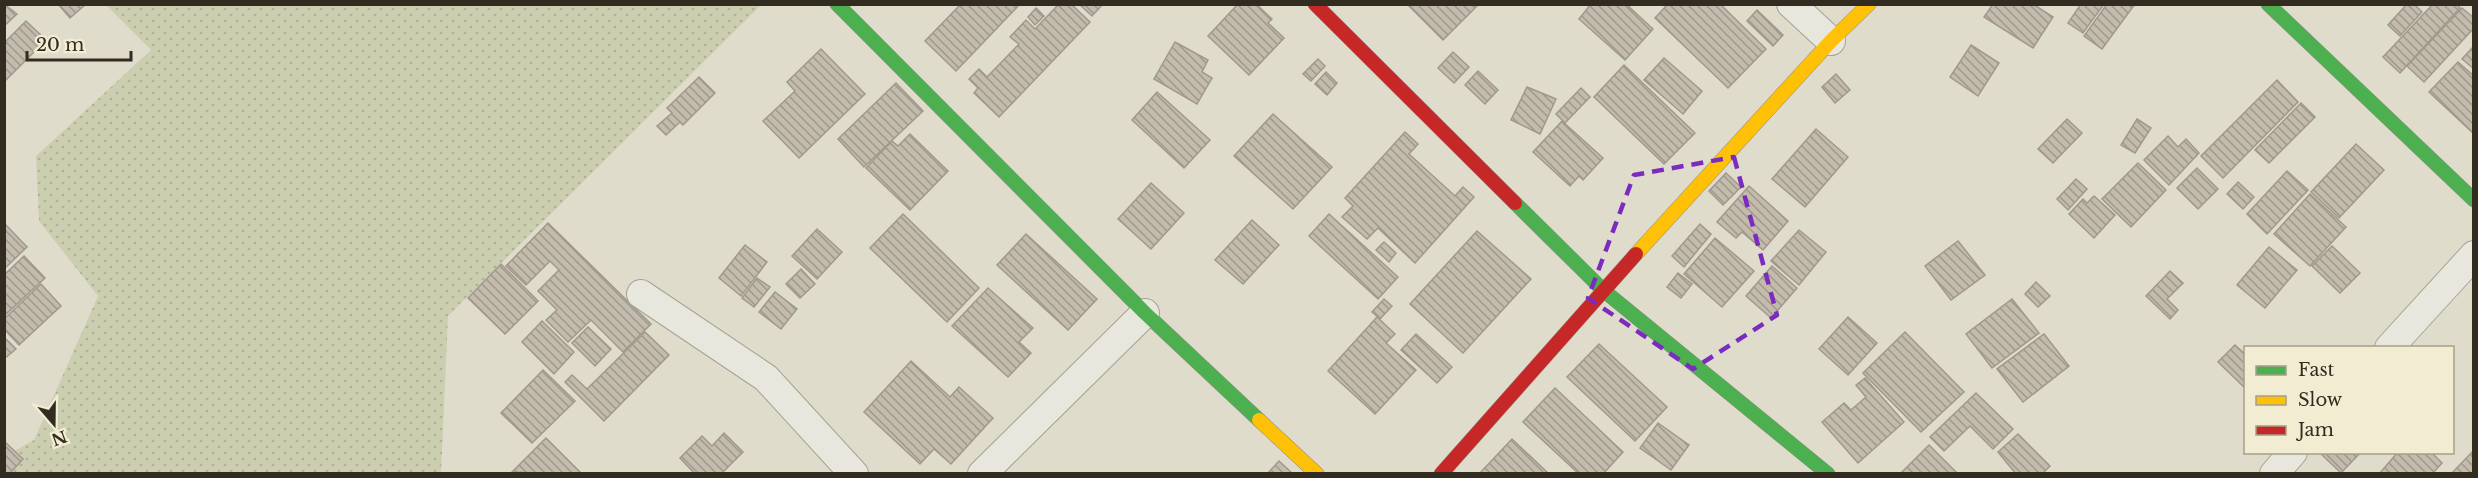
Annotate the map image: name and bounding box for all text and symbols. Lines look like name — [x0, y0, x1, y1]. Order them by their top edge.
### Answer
scale bar — [27, 24, 130, 62]
text: 20 m — [36, 34, 84, 56]
legend — [2244, 346, 2454, 454]
text: Fast — [2298, 359, 2335, 381]
text: Slow — [2298, 389, 2343, 411]
north arrow — [24, 394, 84, 454]
text: Jam — [2296, 419, 2334, 441]
text: N — [49, 426, 70, 450]

